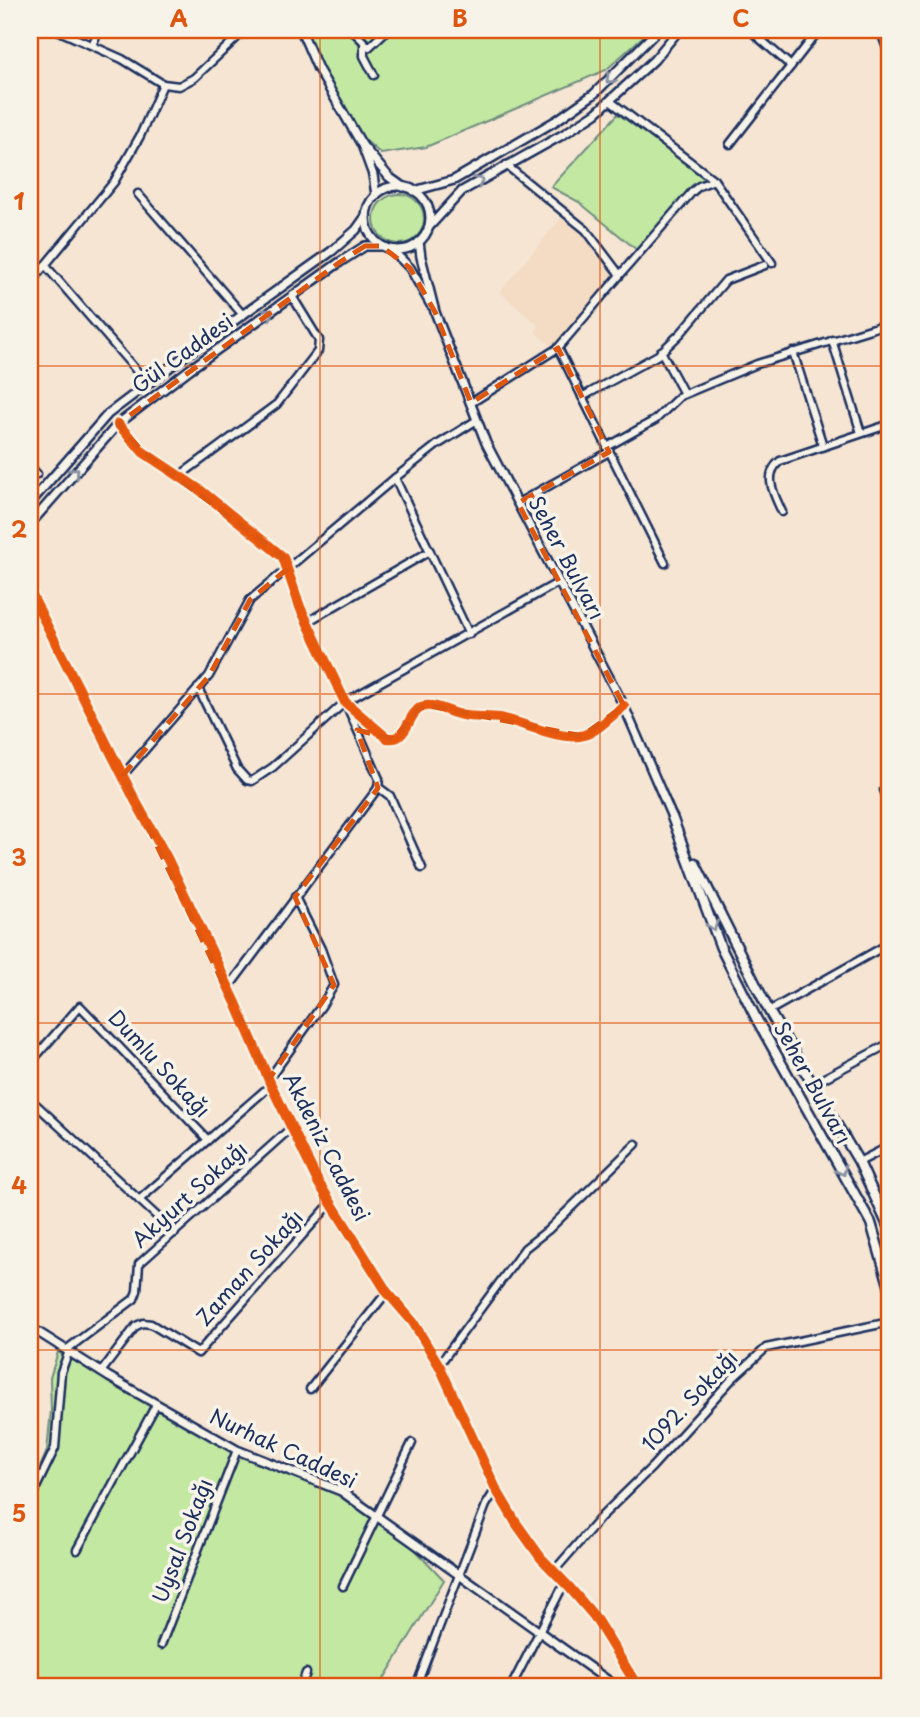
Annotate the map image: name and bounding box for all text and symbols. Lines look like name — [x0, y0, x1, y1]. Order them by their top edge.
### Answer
text: A — [170, 0, 188, 35]
text: B — [452, 0, 468, 35]
text: C — [732, 0, 750, 35]
one-way arrow — [605, 70, 618, 83]
one-way arrow — [471, 176, 484, 189]
text: 1 — [14, 183, 25, 218]
street label: Gül Caddesi — [124, 305, 239, 400]
one-way arrow — [261, 309, 274, 322]
one-way arrow — [67, 468, 79, 481]
street label: Seher Bulvarı — [522, 489, 614, 625]
text: 2 — [11, 511, 27, 546]
text: 3 — [11, 839, 27, 874]
one-way arrow — [705, 920, 719, 932]
street label: Dumlu Sokağı — [102, 1001, 219, 1124]
street label: Seher Bulvarı — [767, 1015, 861, 1149]
street label: Akdeniz Caddesi — [276, 1066, 379, 1226]
street label: Akyurt Sokağı — [124, 1133, 254, 1254]
one-way arrow — [833, 1164, 847, 1176]
text: 4 — [11, 1167, 27, 1202]
street label: Zaman Sokağı — [188, 1201, 309, 1332]
street label: 1092. Sokağı — [633, 1342, 744, 1458]
street label: Nurhak Caddesi — [205, 1399, 363, 1495]
street label: Uysal Sokağı — [143, 1473, 220, 1607]
text: 5 — [12, 1495, 26, 1530]

